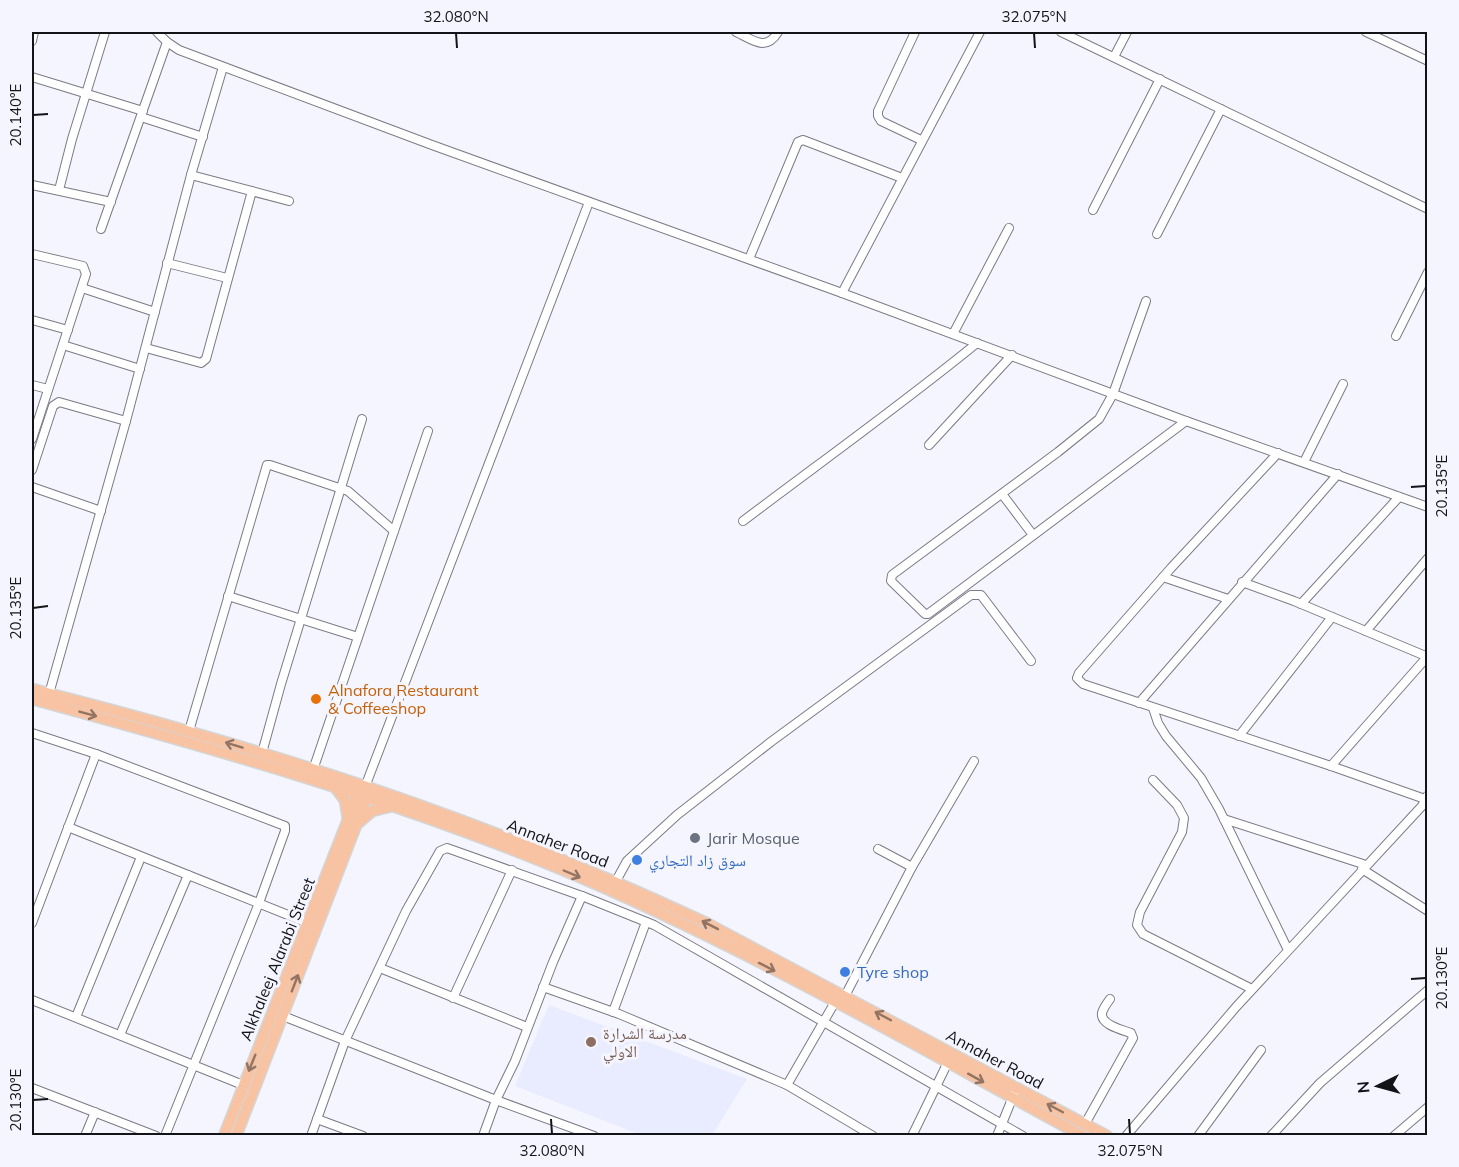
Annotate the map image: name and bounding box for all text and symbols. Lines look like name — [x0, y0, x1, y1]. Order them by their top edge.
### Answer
text: 32.080°N — [423, 7, 489, 26]
text: 32.075°N — [1001, 7, 1067, 26]
text: 20.140°E — [6, 83, 25, 146]
text: 20.135°E — [1432, 454, 1451, 517]
text: 20.135°E — [6, 576, 25, 639]
place label: Alnafora Restaurant & Coffeeshop — [328, 680, 479, 718]
marker: Alnafora Restaurant & Coffeeshop — [309, 692, 323, 706]
one-way arrow — [78, 709, 97, 720]
one-way arrow — [225, 739, 244, 750]
street label: Annaher Road — [504, 814, 612, 872]
place label: Jarir Mosque — [707, 828, 800, 848]
marker: Jarir Mosque — [688, 831, 702, 845]
place label: سوق زاد التجاري — [649, 850, 746, 873]
marker: سوق زاد التجاري — [630, 853, 644, 867]
one-way arrow — [562, 869, 581, 880]
street label: Alkhaleej Alarabi Street — [235, 874, 319, 1044]
one-way arrow — [702, 919, 720, 931]
text: 20.130°E — [1432, 946, 1451, 1009]
one-way arrow — [757, 962, 775, 973]
place label: Tyre shop — [857, 962, 929, 982]
marker: Tyre shop — [838, 965, 852, 979]
one-way arrow — [291, 974, 302, 993]
one-way arrow — [875, 1010, 892, 1022]
place label: مدرسة الشرارة الاولي — [603, 1023, 687, 1064]
street label: Annaher Road — [943, 1025, 1047, 1093]
marker: مدرسة الشرارة الاولي — [584, 1035, 598, 1049]
one-way arrow — [246, 1054, 257, 1072]
north arrow — [1348, 1056, 1408, 1116]
text: 20.130°E — [6, 1068, 25, 1131]
one-way arrow — [967, 1072, 984, 1084]
text: N — [1353, 1080, 1374, 1094]
one-way arrow — [1047, 1102, 1064, 1114]
text: 32.080°N — [519, 1141, 585, 1160]
text: 32.075°N — [1097, 1141, 1163, 1160]

